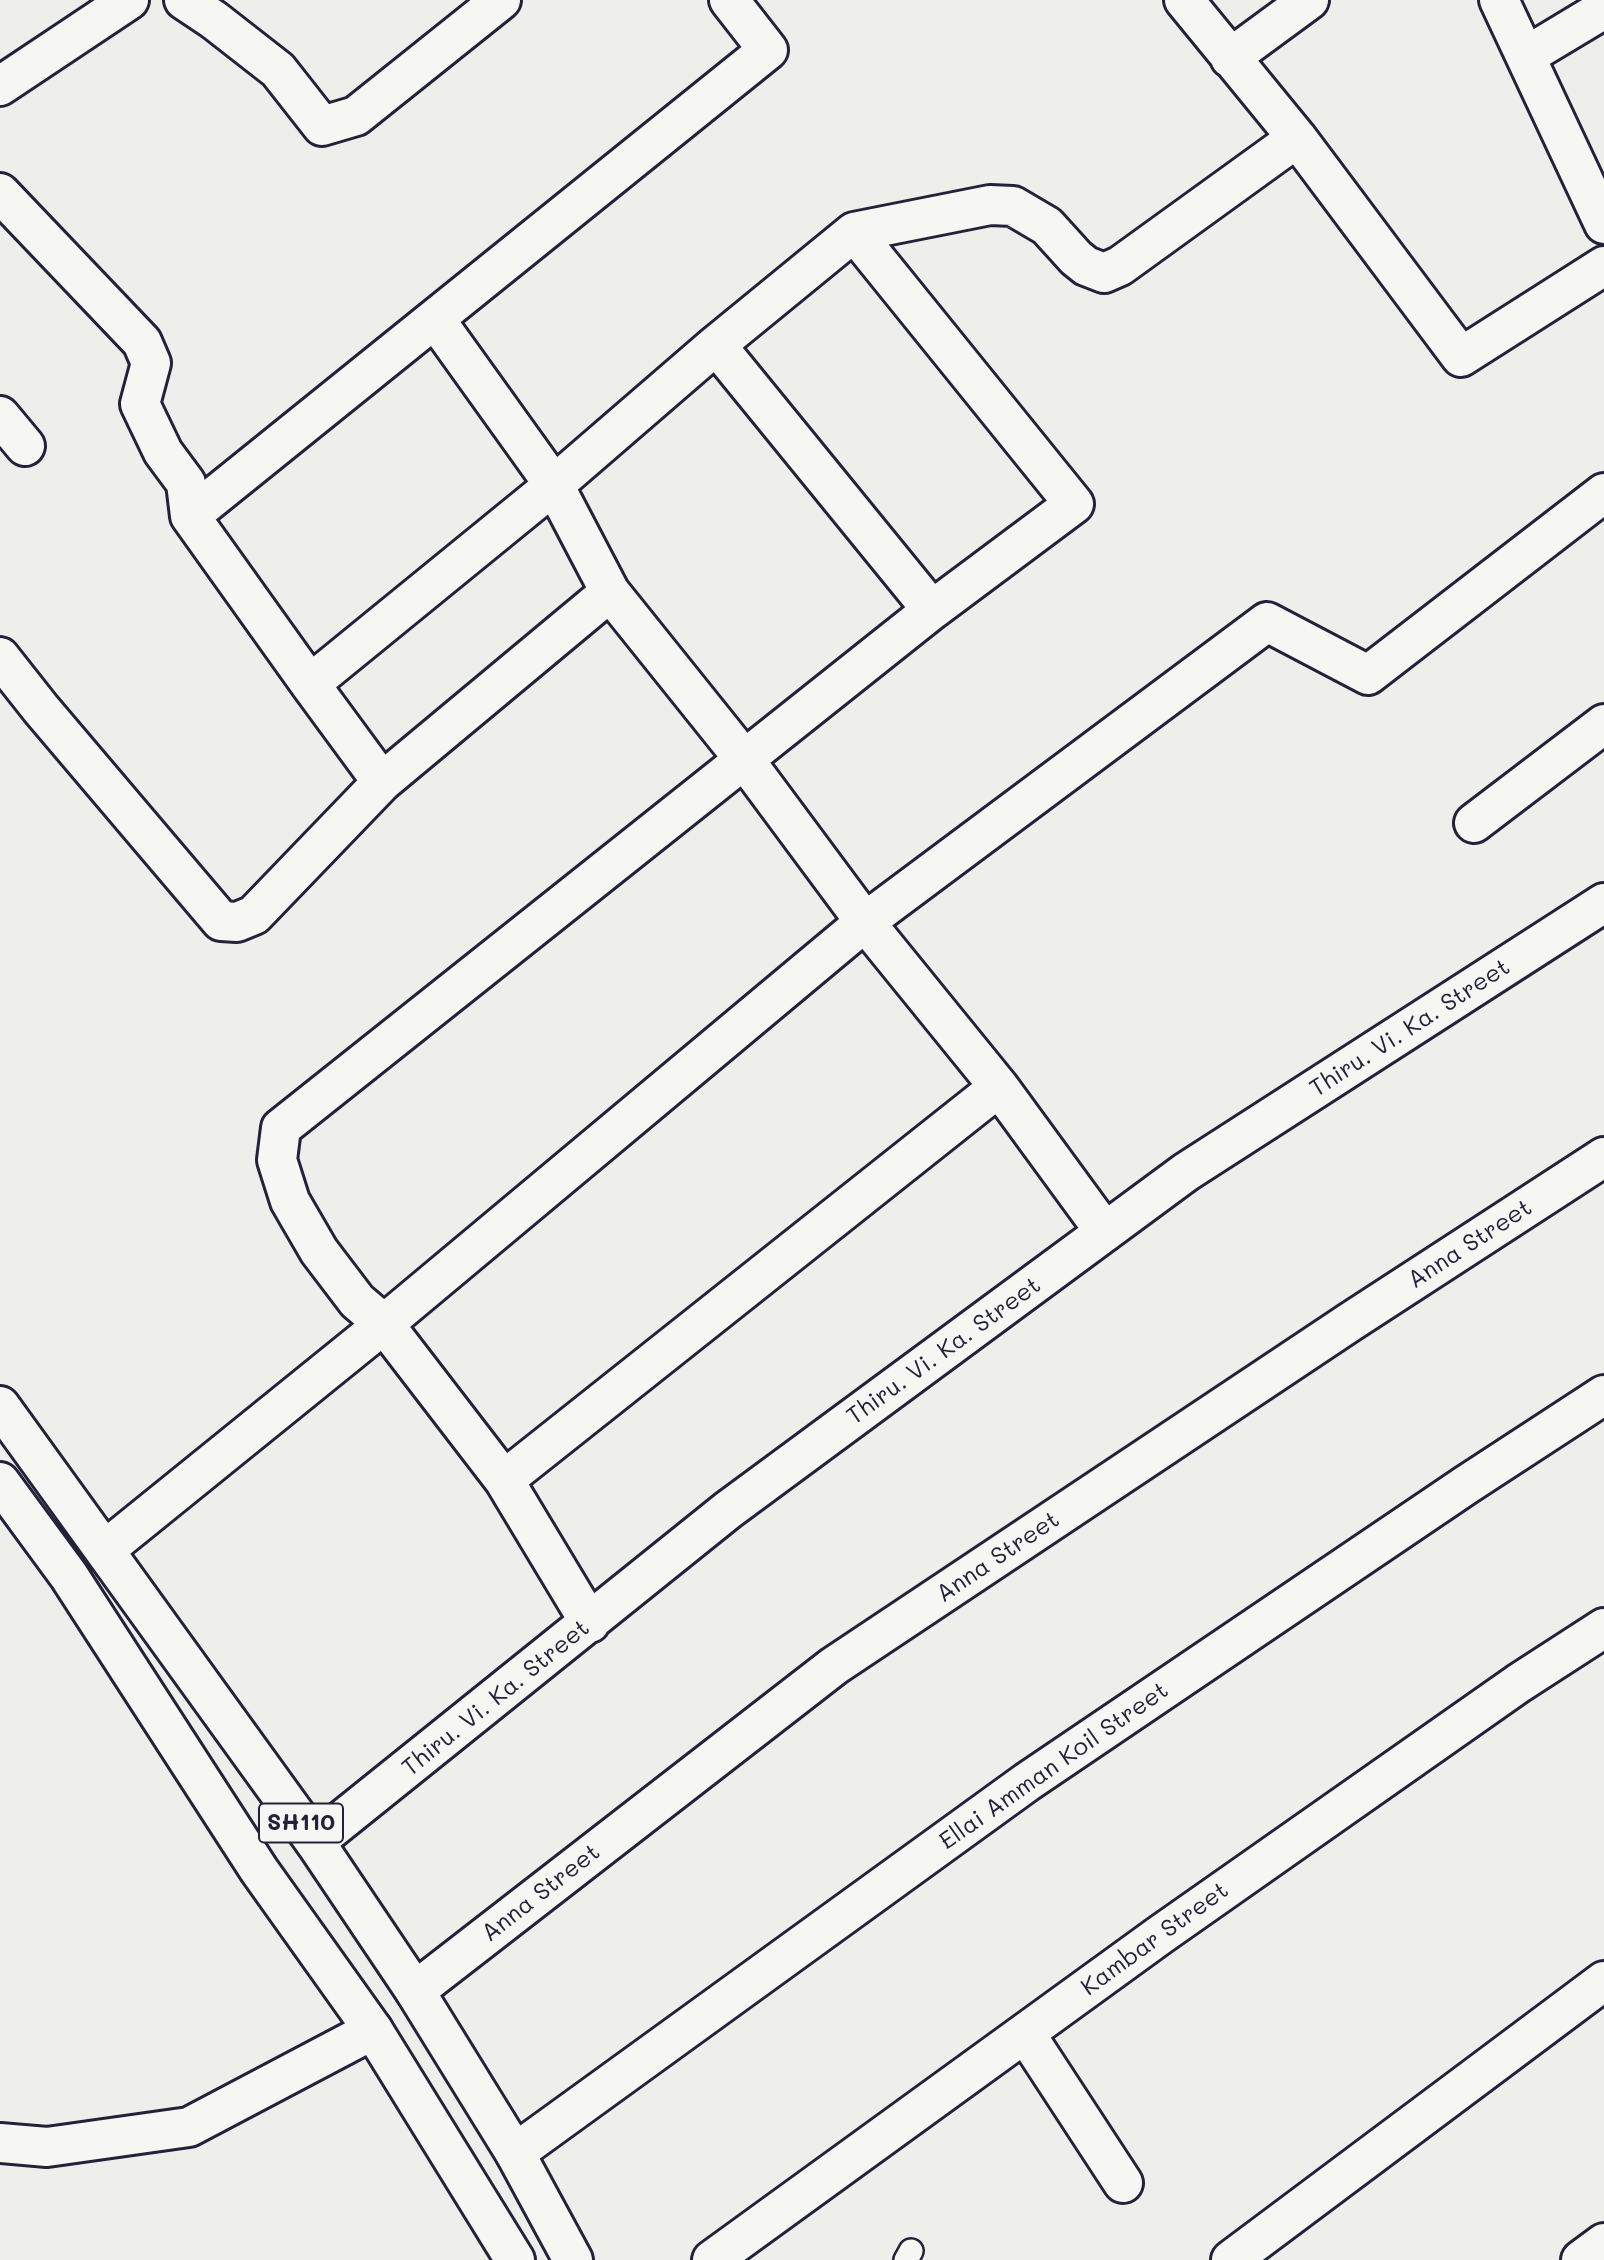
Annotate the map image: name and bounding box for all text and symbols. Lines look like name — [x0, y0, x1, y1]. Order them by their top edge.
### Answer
street label: Thiru. Vi. Ka. Street — [1305, 953, 1515, 1103]
street label: Anna Street — [1403, 1193, 1537, 1295]
street label: Thiru. Vi. Ka. Street — [842, 1271, 1046, 1431]
street label: Anna Street — [931, 1505, 1065, 1609]
street label: Thiru. Vi. Ka. Street — [397, 1614, 595, 1782]
street label: Ellai Amman Koil Street — [934, 1676, 1174, 1856]
road number: SH110 — [259, 1804, 343, 1842]
street label: Anna Street — [476, 1838, 606, 1948]
street label: Kambar Street — [1076, 1876, 1234, 2002]

